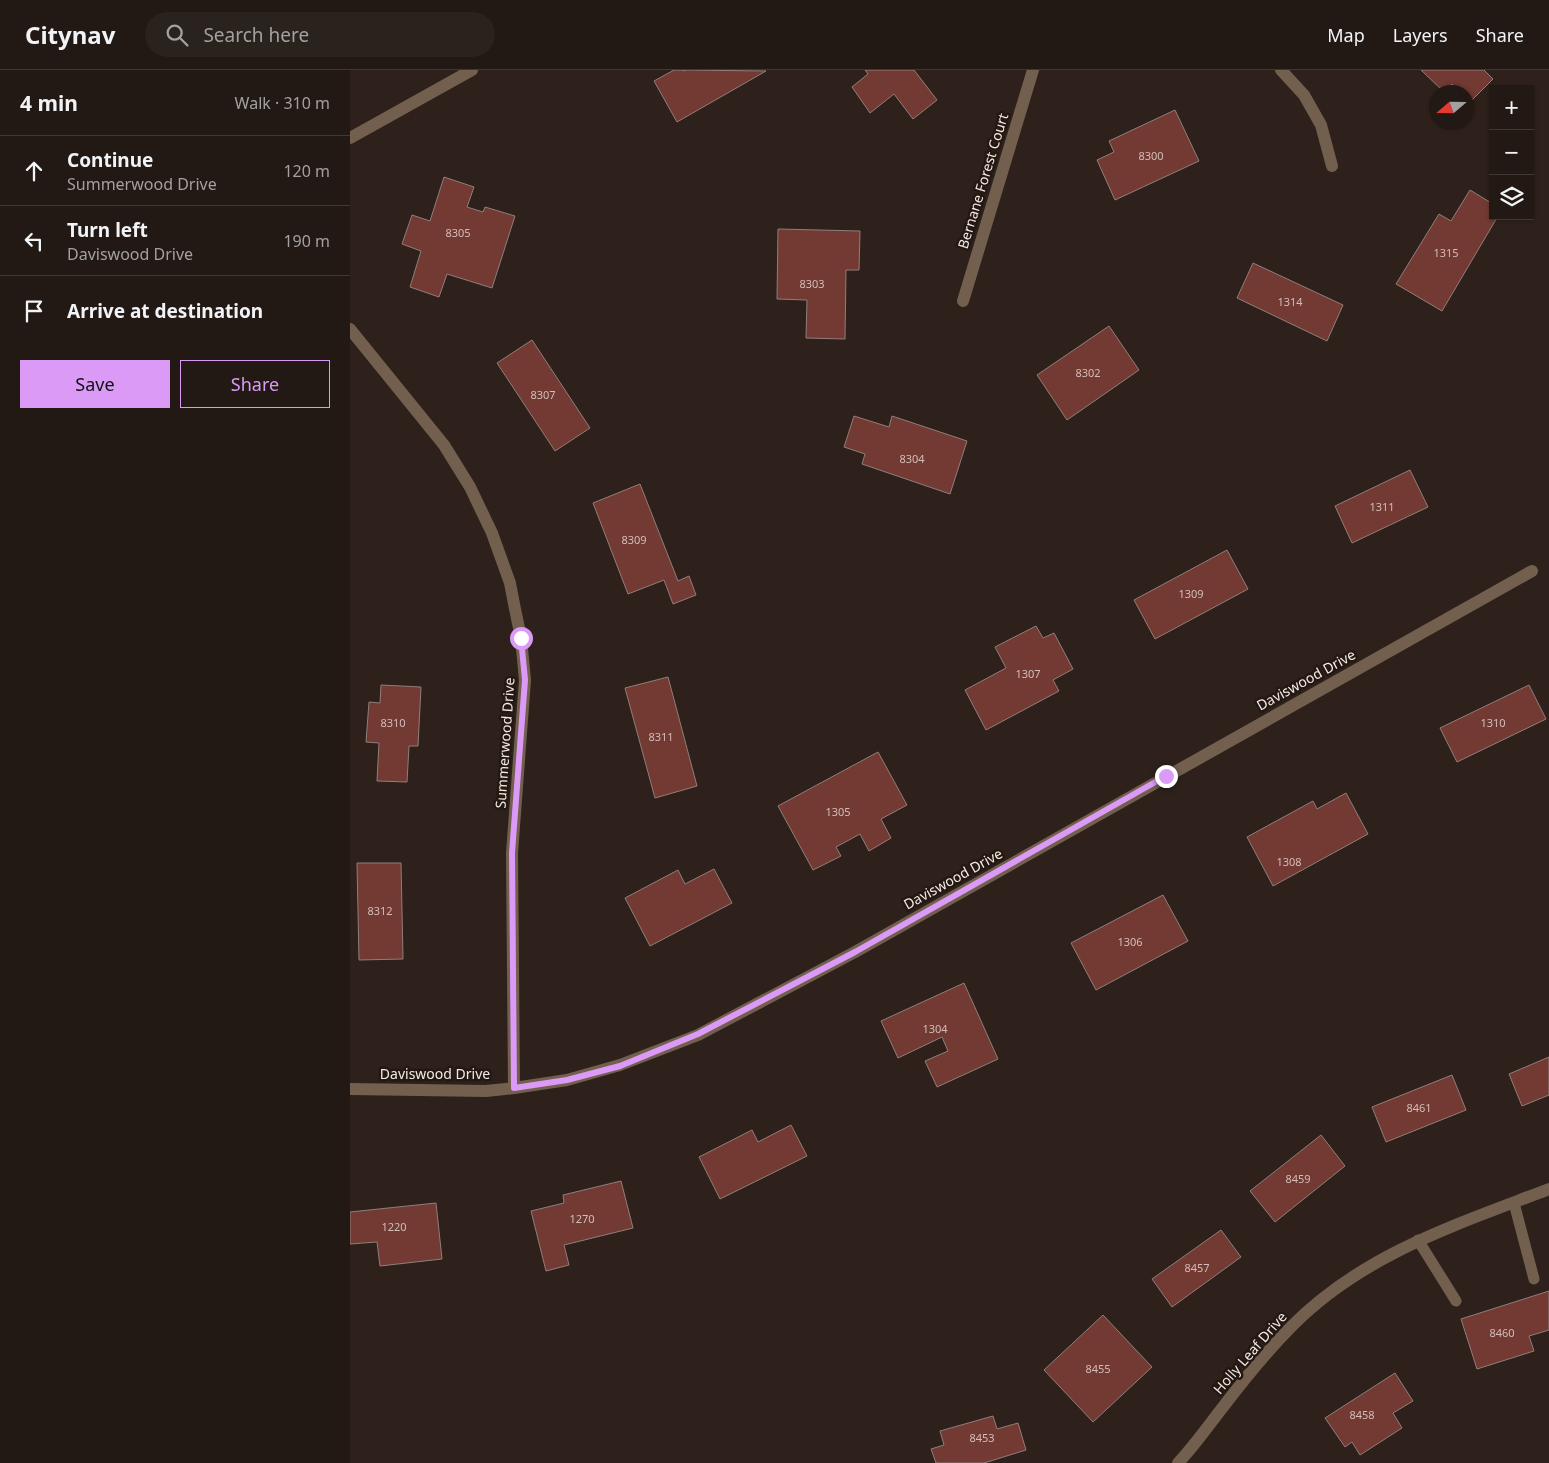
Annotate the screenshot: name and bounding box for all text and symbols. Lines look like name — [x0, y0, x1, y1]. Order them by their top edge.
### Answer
search box — [145, 12, 495, 57]
text: Citynav — [25, 18, 115, 51]
icon: search — [163, 21, 191, 49]
text: Search here — [203, 22, 309, 48]
text: Map — [1327, 23, 1365, 47]
text: Layers — [1393, 23, 1448, 47]
text: Share — [1476, 23, 1524, 47]
north arrow — [1429, 85, 1474, 130]
map controls — [1489, 85, 1534, 220]
button: + — [1489, 85, 1534, 130]
text: 4 min — [20, 89, 78, 117]
text: Walk · 310 m — [235, 92, 330, 114]
street label: Bernane Forest Court — [953, 111, 1012, 251]
button: − — [1489, 130, 1534, 175]
text: Continue — [67, 147, 153, 173]
house number: 8300 — [1138, 148, 1164, 163]
icon: ahead — [20, 157, 48, 185]
text: 120 m — [283, 160, 330, 182]
text: Summerwood Drive — [67, 173, 217, 195]
button: layers — [1489, 175, 1534, 220]
text: Turn left — [67, 217, 148, 243]
house number: 8305 — [445, 225, 471, 240]
icon: left — [20, 227, 48, 255]
text: 190 m — [283, 230, 330, 252]
text: Daviswood Drive — [67, 243, 193, 265]
house number: 1315 — [1433, 245, 1459, 260]
house number: 8303 — [799, 276, 825, 291]
house number: 1314 — [1277, 294, 1303, 309]
icon: arrive — [20, 297, 48, 325]
text: Arrive at destination — [67, 298, 263, 324]
button: Save — [20, 360, 170, 408]
button: Share — [180, 360, 330, 408]
house number: 8302 — [1075, 365, 1101, 380]
house number: 8307 — [530, 387, 556, 402]
house number: 8304 — [899, 451, 925, 466]
house number: 1311 — [1369, 499, 1395, 514]
house number: 8309 — [621, 532, 647, 547]
house number: 1309 — [1178, 586, 1204, 601]
route start — [510, 627, 533, 650]
street label: Daviswood Drive — [1253, 644, 1359, 715]
house number: 1307 — [1015, 666, 1041, 681]
street label: Summerwood Drive — [490, 677, 519, 809]
house number: 8310 — [380, 715, 406, 730]
house number: 1310 — [1480, 715, 1506, 730]
house number: 8311 — [648, 729, 674, 744]
route end — [1155, 765, 1178, 788]
house number: 1305 — [825, 804, 851, 819]
street label: Daviswood Drive — [900, 843, 1006, 914]
house number: 1308 — [1276, 854, 1302, 869]
house number: 8312 — [367, 903, 393, 918]
house number: 1306 — [1117, 934, 1143, 949]
house number: 1304 — [922, 1021, 948, 1036]
street label: Daviswood Drive — [380, 1064, 490, 1083]
house number: 8461 — [1406, 1100, 1432, 1115]
house number: 8459 — [1285, 1171, 1311, 1186]
house number: 1270 — [569, 1211, 595, 1226]
house number: 1220 — [381, 1219, 407, 1234]
house number: 8457 — [1184, 1260, 1210, 1275]
street label: Holly Leaf Drive — [1209, 1307, 1291, 1398]
house number: 8460 — [1489, 1325, 1515, 1340]
house number: 8455 — [1085, 1361, 1111, 1376]
house number: 8458 — [1349, 1407, 1375, 1422]
house number: 8453 — [969, 1430, 995, 1445]

